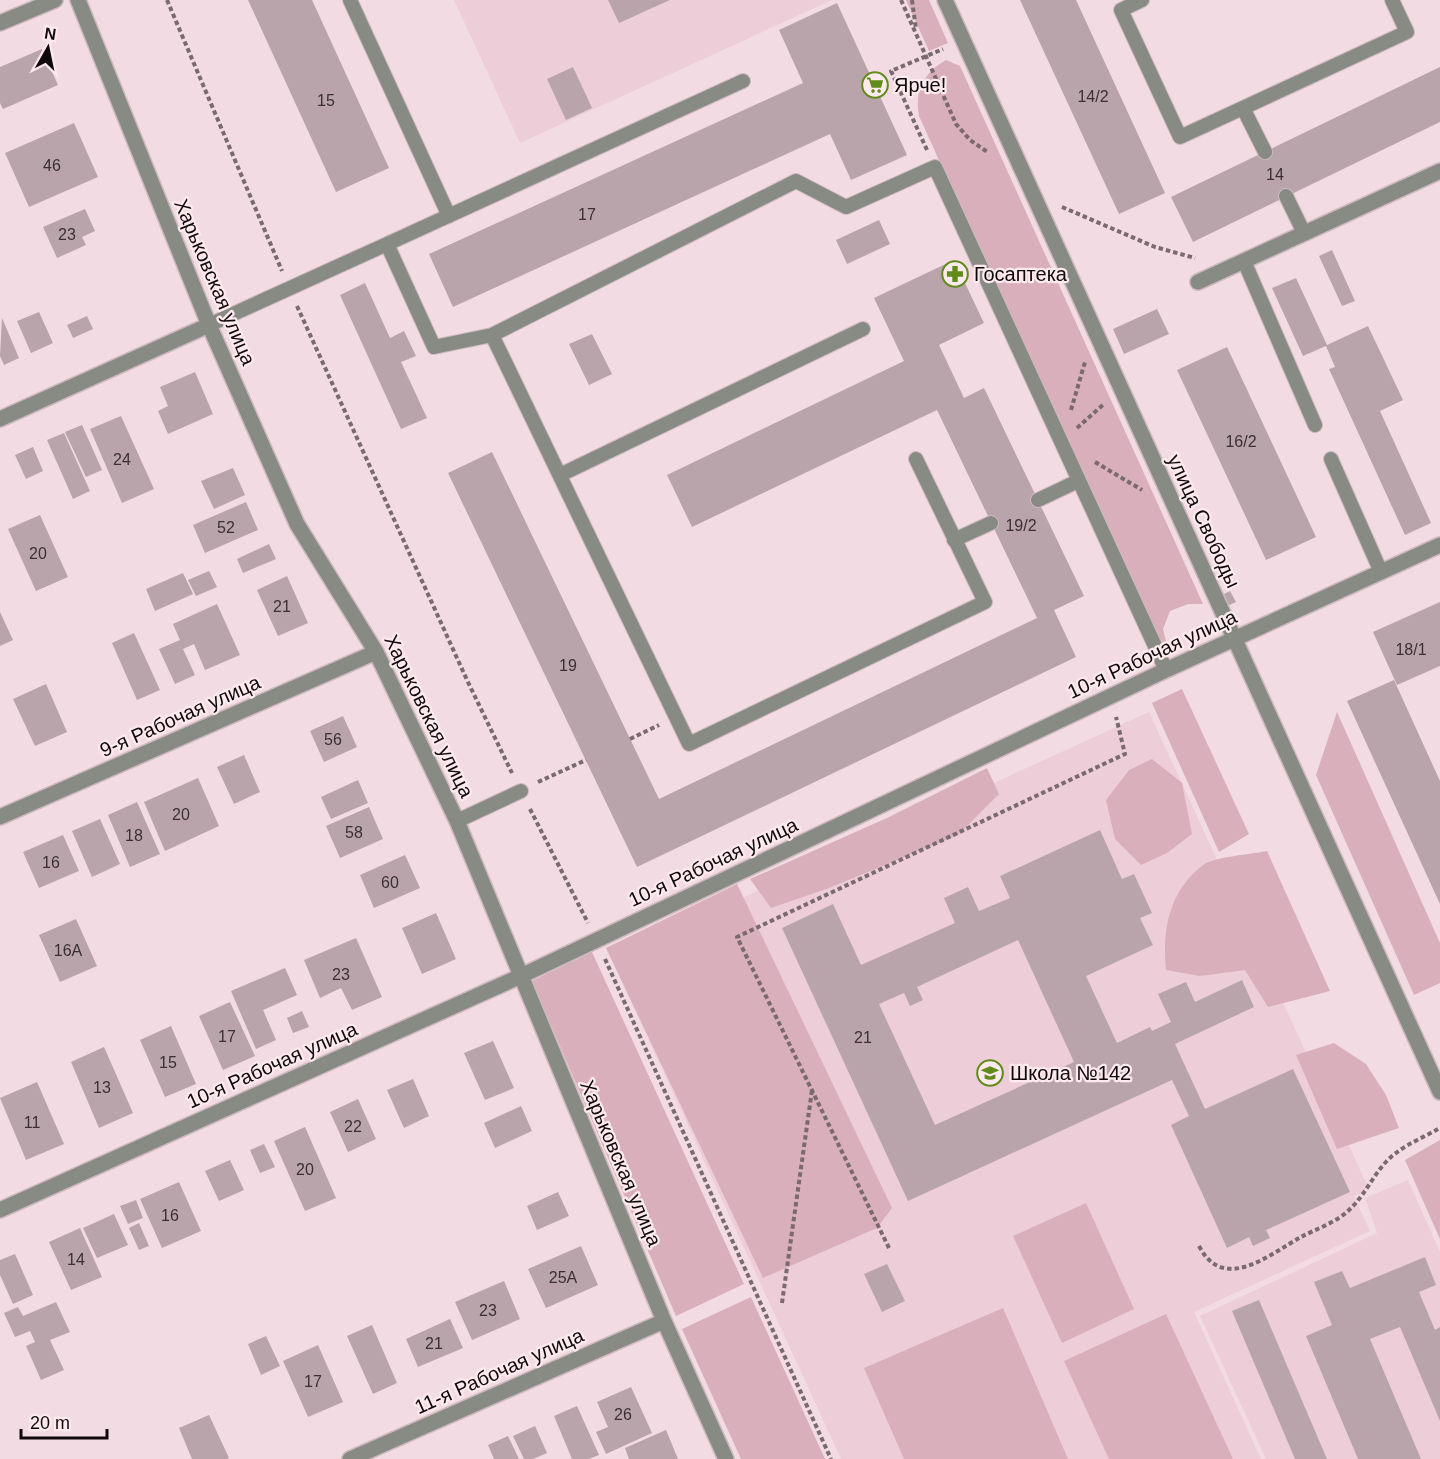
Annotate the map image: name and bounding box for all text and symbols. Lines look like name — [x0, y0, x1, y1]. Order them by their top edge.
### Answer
north arrow — [18, 18, 78, 78]
text: N — [43, 24, 57, 43]
supermarket icon: Ярче! — [860, 70, 890, 100]
place label: Ярче! — [894, 74, 946, 96]
house number: 14/2 — [1077, 88, 1109, 105]
house number: 15 — [317, 92, 335, 109]
house number: 46 — [43, 157, 61, 174]
house number: 14 — [1266, 166, 1284, 183]
street label: Харьковская улица — [170, 196, 260, 369]
house number: 17 — [578, 206, 596, 223]
house number: 23 — [58, 226, 76, 243]
pharmacy icon: Госаптека — [940, 259, 970, 289]
place label: Госаптека — [974, 263, 1068, 285]
house number: 16/2 — [1225, 433, 1257, 450]
house number: 24 — [113, 451, 131, 468]
street label: улица Свободы — [1163, 451, 1245, 591]
house number: 19/2 — [1005, 517, 1037, 534]
house number: 52 — [217, 519, 235, 536]
house number: 20 — [29, 545, 47, 562]
house number: 21 — [273, 598, 291, 615]
street label: 10-я Рабочая улица — [1064, 605, 1241, 703]
street label: Харьковская улица — [380, 631, 478, 802]
house number: 18/1 — [1395, 641, 1427, 658]
house number: 19 — [559, 657, 577, 674]
street label: 9-я Рабочая улица — [96, 670, 264, 761]
house number: 56 — [324, 731, 342, 748]
house number: 20 — [172, 806, 190, 823]
street label: 10-я Рабочая улица — [625, 813, 802, 911]
house number: 58 — [345, 824, 363, 841]
house number: 18 — [125, 827, 143, 844]
house number: 16 — [42, 854, 60, 871]
house number: 60 — [381, 874, 399, 891]
house number: 16А — [54, 942, 83, 959]
house number: 23 — [332, 966, 350, 983]
street label: 10-я Рабочая улица — [183, 1017, 361, 1112]
house number: 17 — [218, 1028, 236, 1045]
house number: 21 — [854, 1029, 872, 1046]
house number: 15 — [159, 1054, 177, 1071]
school or university icon: Школа №142 — [975, 1058, 1005, 1088]
place label: Школа №142 — [1010, 1062, 1131, 1084]
street label: Харьковская улица — [576, 1077, 666, 1250]
house number: 13 — [93, 1079, 111, 1096]
house number: 11 — [24, 1114, 40, 1131]
house number: 22 — [344, 1118, 362, 1135]
house number: 20 — [296, 1161, 314, 1178]
house number: 16 — [161, 1207, 179, 1224]
house number: 14 — [67, 1251, 85, 1268]
house number: 25А — [549, 1269, 578, 1286]
house number: 23 — [479, 1302, 497, 1319]
street label: 11-я Рабочая улица — [411, 1323, 588, 1418]
house number: 21 — [425, 1335, 443, 1352]
house number: 17 — [304, 1373, 322, 1390]
scale bar — [21, 1402, 106, 1440]
house number: 26 — [614, 1406, 632, 1423]
text: 20 m — [30, 1413, 70, 1433]

